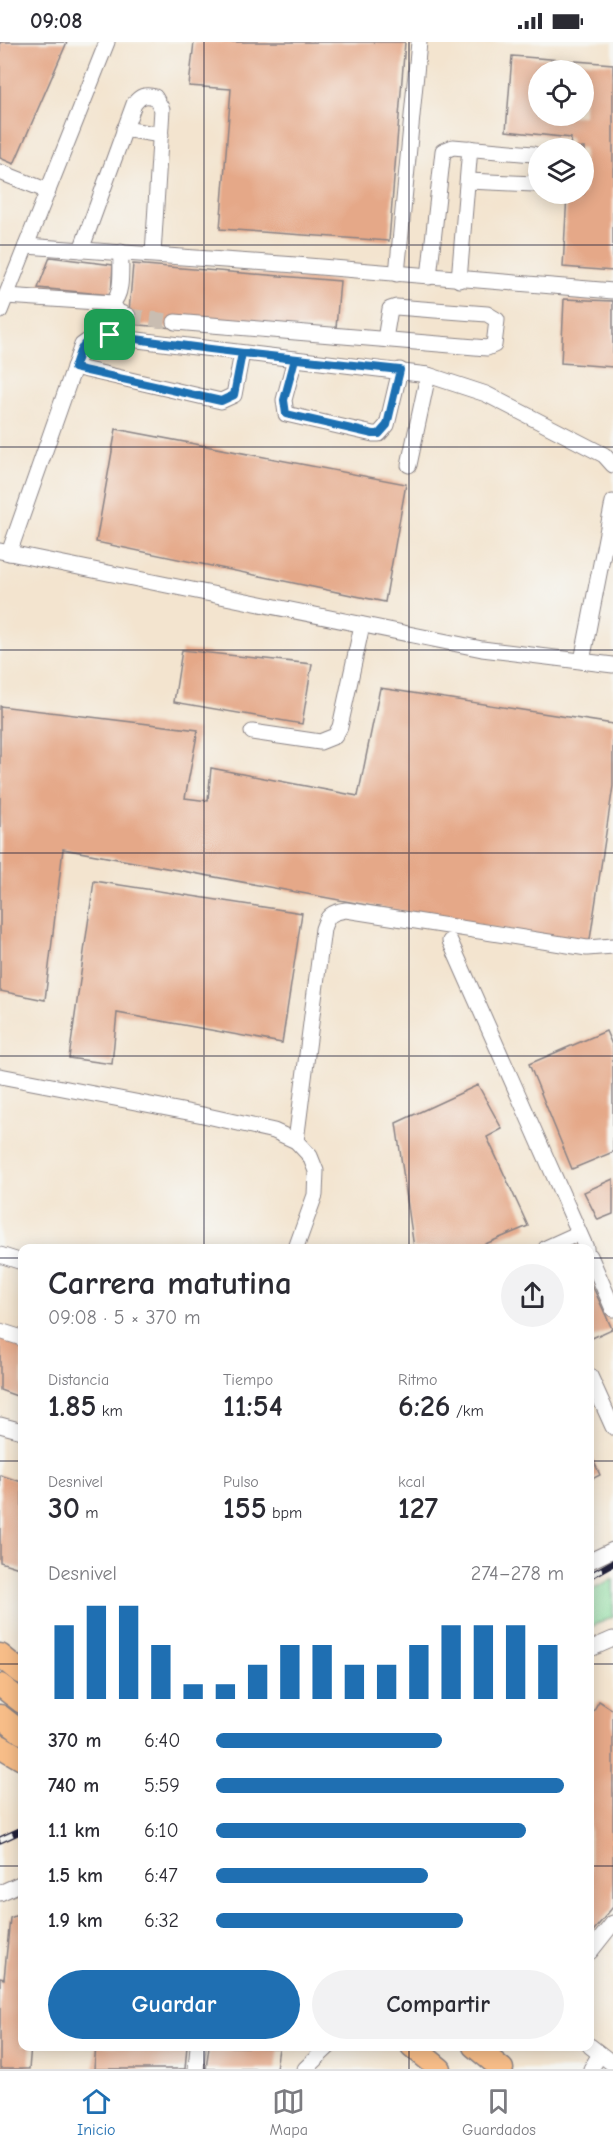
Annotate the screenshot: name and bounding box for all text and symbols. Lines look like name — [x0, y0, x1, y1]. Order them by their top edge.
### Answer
text: 09:08 — [30, 8, 83, 34]
map controls — [528, 60, 594, 204]
button: locate — [528, 60, 594, 126]
button: layers — [528, 138, 594, 204]
pin — [84, 309, 135, 360]
icon: arrive — [93, 318, 126, 351]
text: Carrera matutina — [48, 1264, 292, 1302]
button: share — [501, 1264, 564, 1327]
text: 09:08 · 5 × 370 m — [48, 1306, 200, 1329]
text: Distancia — [48, 1371, 109, 1389]
text: Tiempo — [223, 1371, 273, 1389]
text: Ritmo — [398, 1371, 437, 1389]
text: 1.85 — [48, 1389, 97, 1424]
text: 11:54 — [223, 1389, 283, 1424]
text: 6:26 — [398, 1389, 451, 1424]
text: km — [97, 1402, 123, 1420]
text: /km — [451, 1402, 484, 1420]
text: Desnivel — [48, 1473, 103, 1491]
text: Pulso — [223, 1473, 259, 1491]
text: kcal — [398, 1473, 425, 1491]
text: 30 — [48, 1491, 80, 1526]
text: 155 — [223, 1491, 267, 1526]
text: 127 — [398, 1491, 438, 1526]
text: m — [80, 1504, 99, 1522]
text: bpm — [267, 1504, 302, 1522]
text: Desnivel — [48, 1562, 117, 1585]
text: 274–278 m — [471, 1562, 564, 1585]
text: 370 m — [48, 1729, 101, 1752]
text: 6:40 — [144, 1729, 180, 1752]
text: 740 m — [48, 1774, 99, 1797]
text: 5:59 — [144, 1774, 180, 1797]
text: 1.1 km — [48, 1819, 100, 1842]
text: 6:10 — [144, 1819, 179, 1842]
text: 1.5 km — [48, 1864, 103, 1887]
text: 6:47 — [144, 1864, 178, 1887]
text: 1.9 km — [48, 1909, 103, 1932]
text: 6:32 — [144, 1909, 179, 1932]
button: Guardar — [48, 1970, 300, 2039]
button: Compartir — [312, 1970, 564, 2039]
tab: Inicio — [77, 2085, 116, 2139]
tab: Mapa — [270, 2085, 308, 2139]
tab: Guardados — [462, 2085, 536, 2139]

